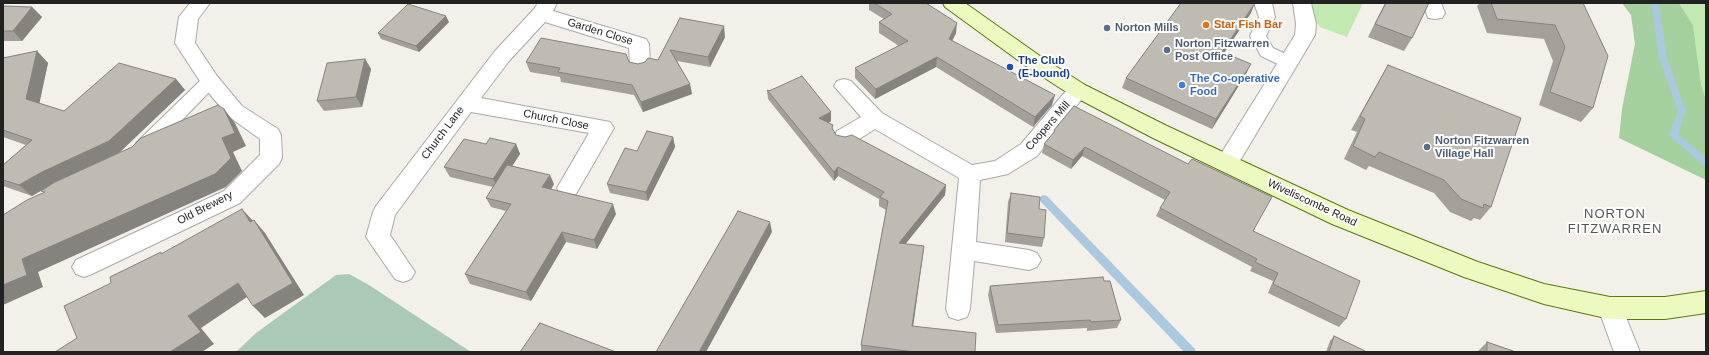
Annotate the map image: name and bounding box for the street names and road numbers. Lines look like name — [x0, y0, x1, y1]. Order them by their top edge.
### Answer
street label: Garden Close — [566, 16, 634, 48]
street label: Coopers Mill — [1023, 99, 1073, 153]
street label: Church Lane — [419, 104, 467, 162]
street label: Church Close — [522, 107, 590, 133]
street label: Wiveliscombe Road — [1265, 176, 1359, 230]
street label: Old Brewery — [175, 188, 235, 228]

